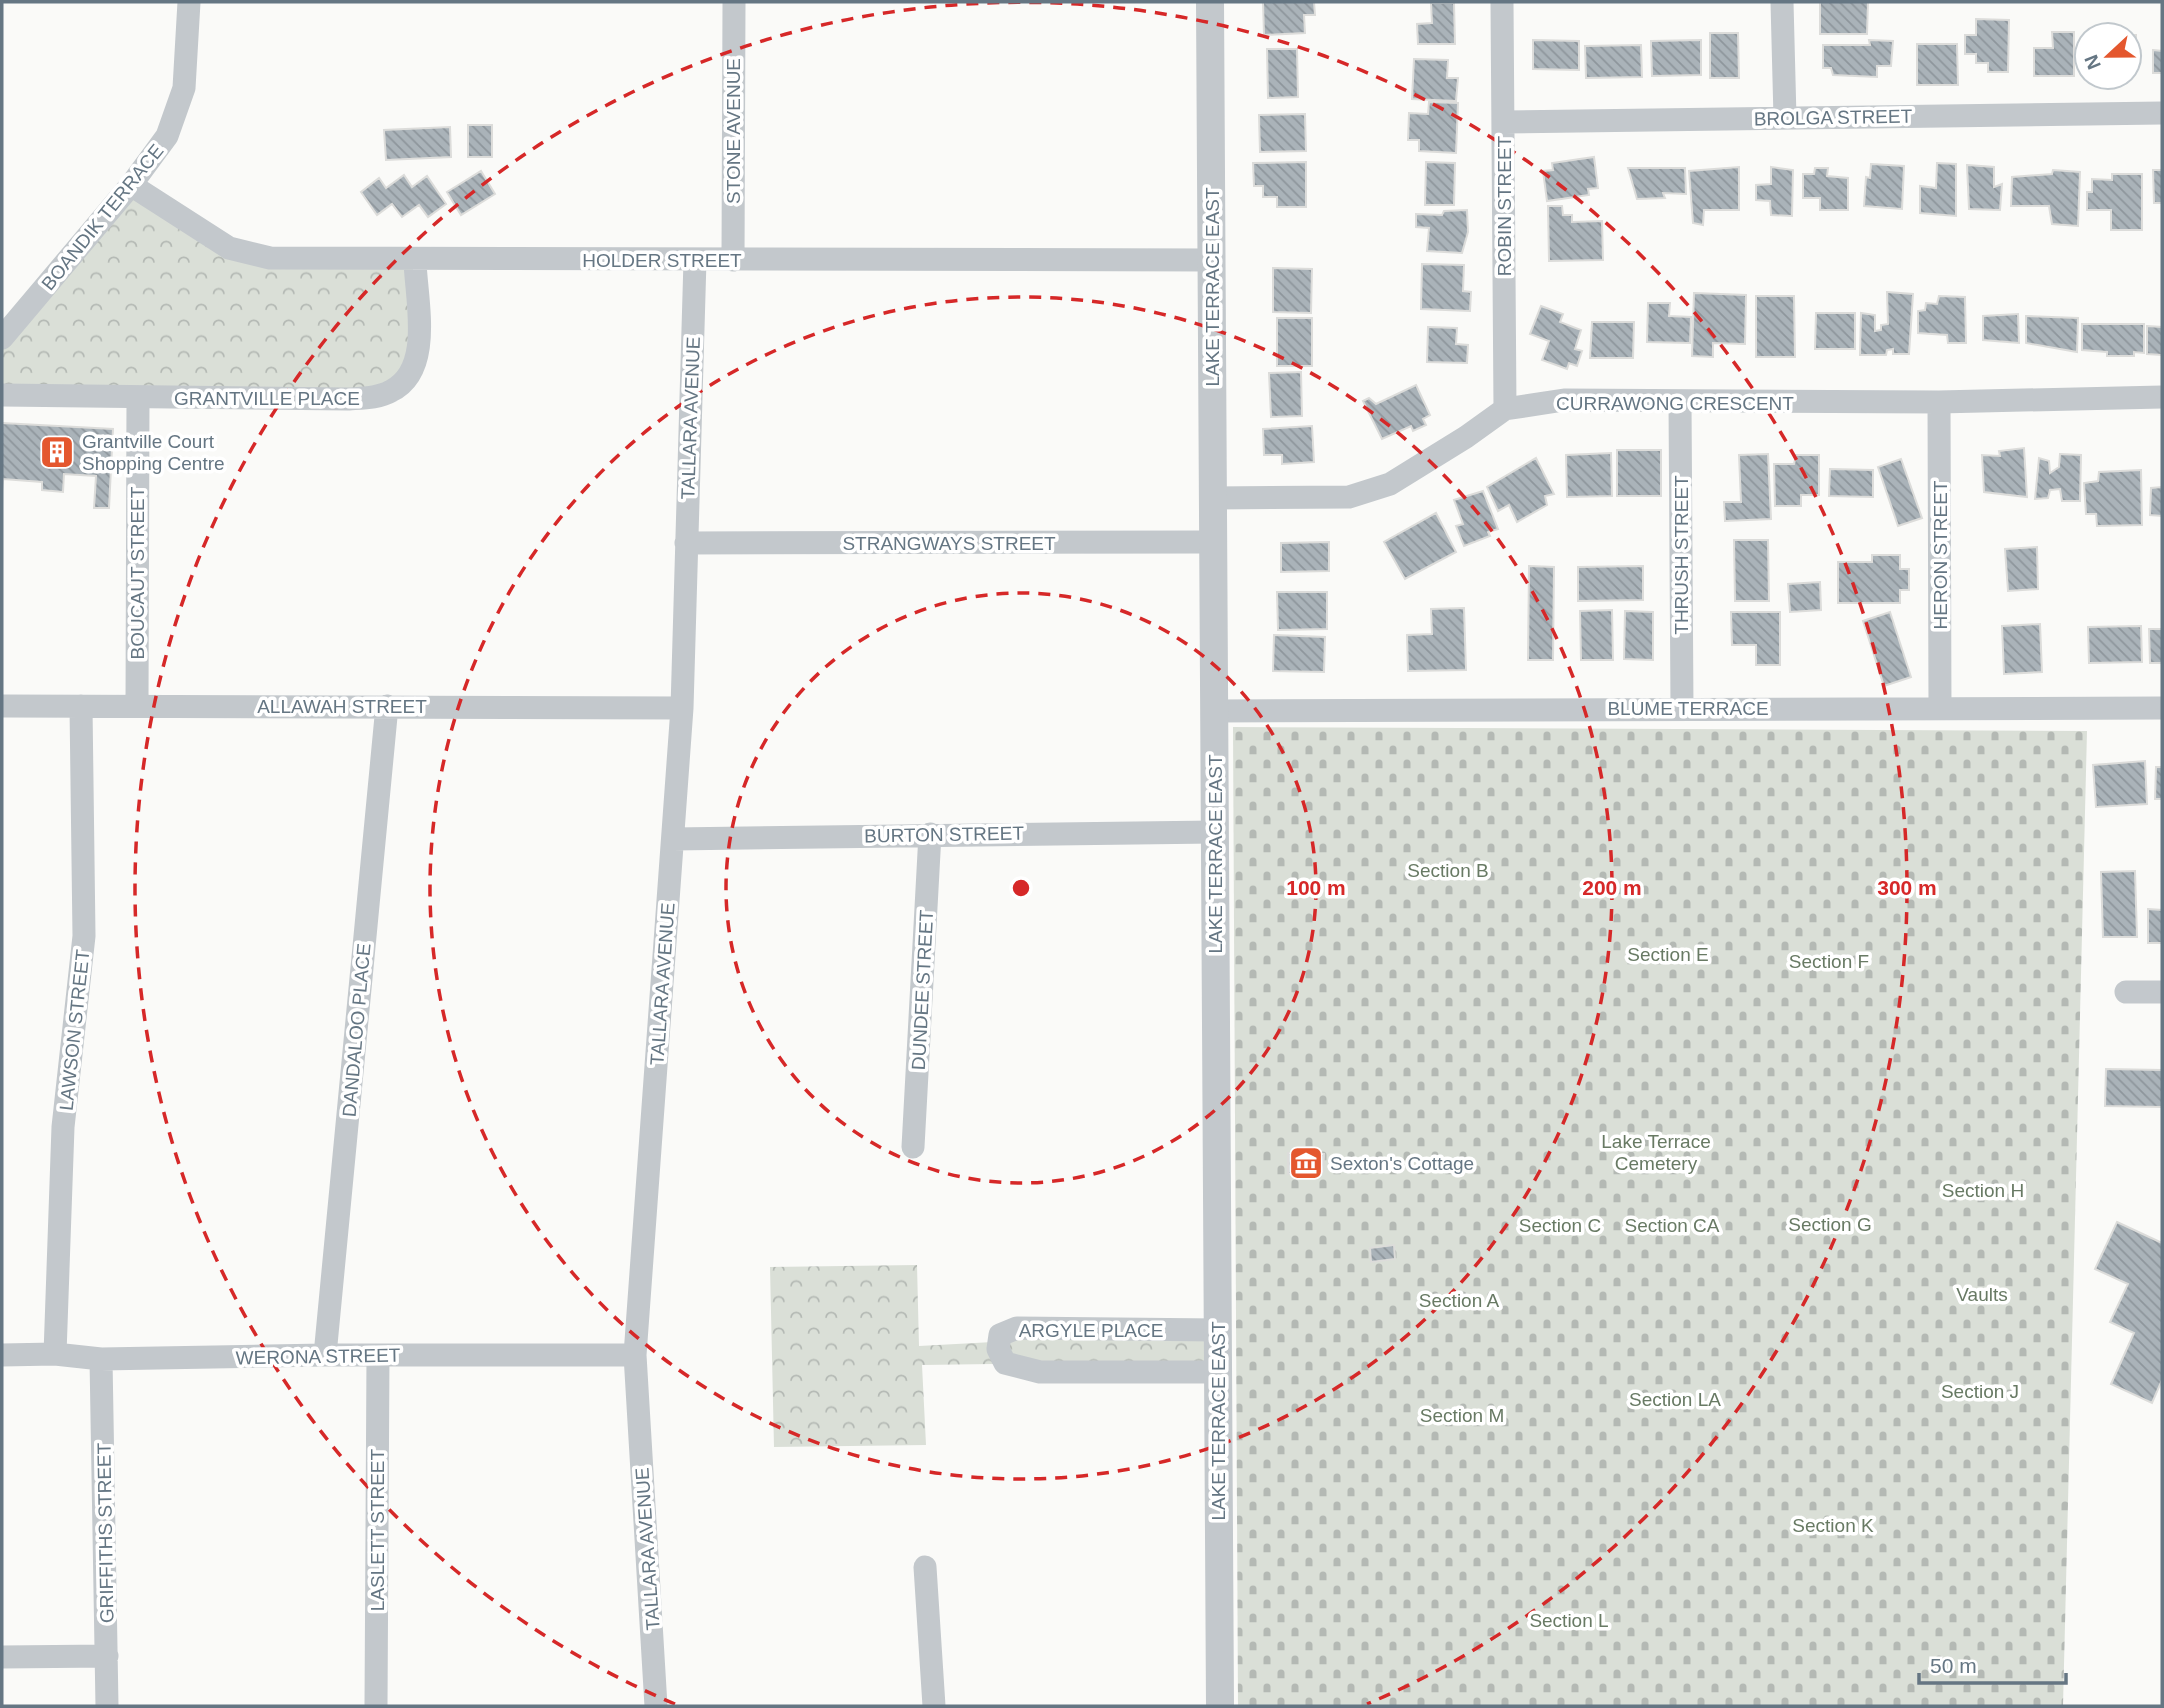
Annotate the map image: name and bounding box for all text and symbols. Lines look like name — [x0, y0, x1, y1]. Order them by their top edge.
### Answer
north arrow — [2073, 21, 2143, 91]
text: N — [2080, 52, 2105, 72]
street label: STONE AVENUE — [723, 58, 744, 204]
street label: BROLGA STREET — [1754, 106, 1913, 129]
street label: ROBIN STREET — [1494, 135, 1515, 276]
street label: BOANDIK TERRACE — [37, 140, 168, 294]
street label: LAKE TERRACE EAST — [1202, 187, 1223, 387]
street label: HOLDER STREET — [582, 250, 742, 271]
street label: TALLARA AVENUE — [677, 336, 704, 500]
street label: GRANTVILLE PLACE — [174, 388, 360, 409]
street label: CURRAWONG CRESCENT — [1556, 393, 1794, 414]
place label: Grantville Court Shopping Centre — [82, 431, 225, 474]
building icon: Grantville Court Shopping Centre — [38, 433, 76, 471]
street label: THRUSH STREET — [1671, 475, 1692, 635]
street label: HERON STREET — [1930, 480, 1951, 629]
street label: BOUCAUT STREET — [127, 486, 148, 659]
street label: STRANGWAYS STREET — [842, 533, 1056, 554]
street label: ALLAWAH STREET — [257, 696, 427, 717]
street label: BLUME TERRACE — [1607, 698, 1769, 719]
street label: LAKE TERRACE EAST — [1205, 754, 1226, 954]
street label: BURTON STREET — [864, 823, 1024, 846]
park label: Section B — [1407, 860, 1489, 881]
centre of rings — [1009, 876, 1033, 900]
text: 100 m — [1286, 876, 1346, 899]
text: 200 m — [1582, 876, 1642, 899]
text: 300 m — [1877, 876, 1937, 899]
street label: TALLARA AVENUE — [646, 902, 679, 1066]
street label: DUNDEE STREET — [908, 909, 937, 1071]
street label: DANDALOO PLACE — [338, 942, 375, 1118]
park label: Section E — [1627, 944, 1709, 965]
street label: LAWSON STREET — [56, 948, 93, 1112]
park label: Section F — [1789, 951, 1869, 972]
park label: Lake Terrace Cemetery — [1601, 1131, 1711, 1174]
museum icon: Sexton's Cottage — [1287, 1144, 1325, 1182]
place label: Sexton's Cottage — [1330, 1153, 1474, 1174]
park label: Section H — [1942, 1180, 2024, 1201]
park label: Section G — [1788, 1214, 1872, 1235]
park label: Section C — [1519, 1215, 1601, 1236]
park label: Section CA — [1624, 1215, 1720, 1236]
park label: Vaults — [1956, 1284, 2008, 1305]
park label: Section A — [1419, 1290, 1499, 1311]
street label: ARGYLE PLACE — [1019, 1320, 1163, 1341]
street label: LAKE TERRACE EAST — [1208, 1321, 1229, 1521]
street label: WERONA STREET — [235, 1345, 401, 1368]
park label: Section J — [1941, 1381, 2019, 1402]
park label: Section LA — [1629, 1389, 1721, 1410]
park label: Section M — [1420, 1405, 1504, 1426]
street label: GRIFFITHS STREET — [93, 1442, 118, 1623]
street label: LASLETT STREET — [367, 1448, 388, 1611]
street label: TALLARA AVENUE — [631, 1467, 664, 1631]
park label: Section K — [1792, 1515, 1874, 1536]
park label: Section L — [1529, 1610, 1609, 1631]
scale bar — [1919, 1642, 2066, 1686]
text: 50 m — [1930, 1654, 1977, 1677]

